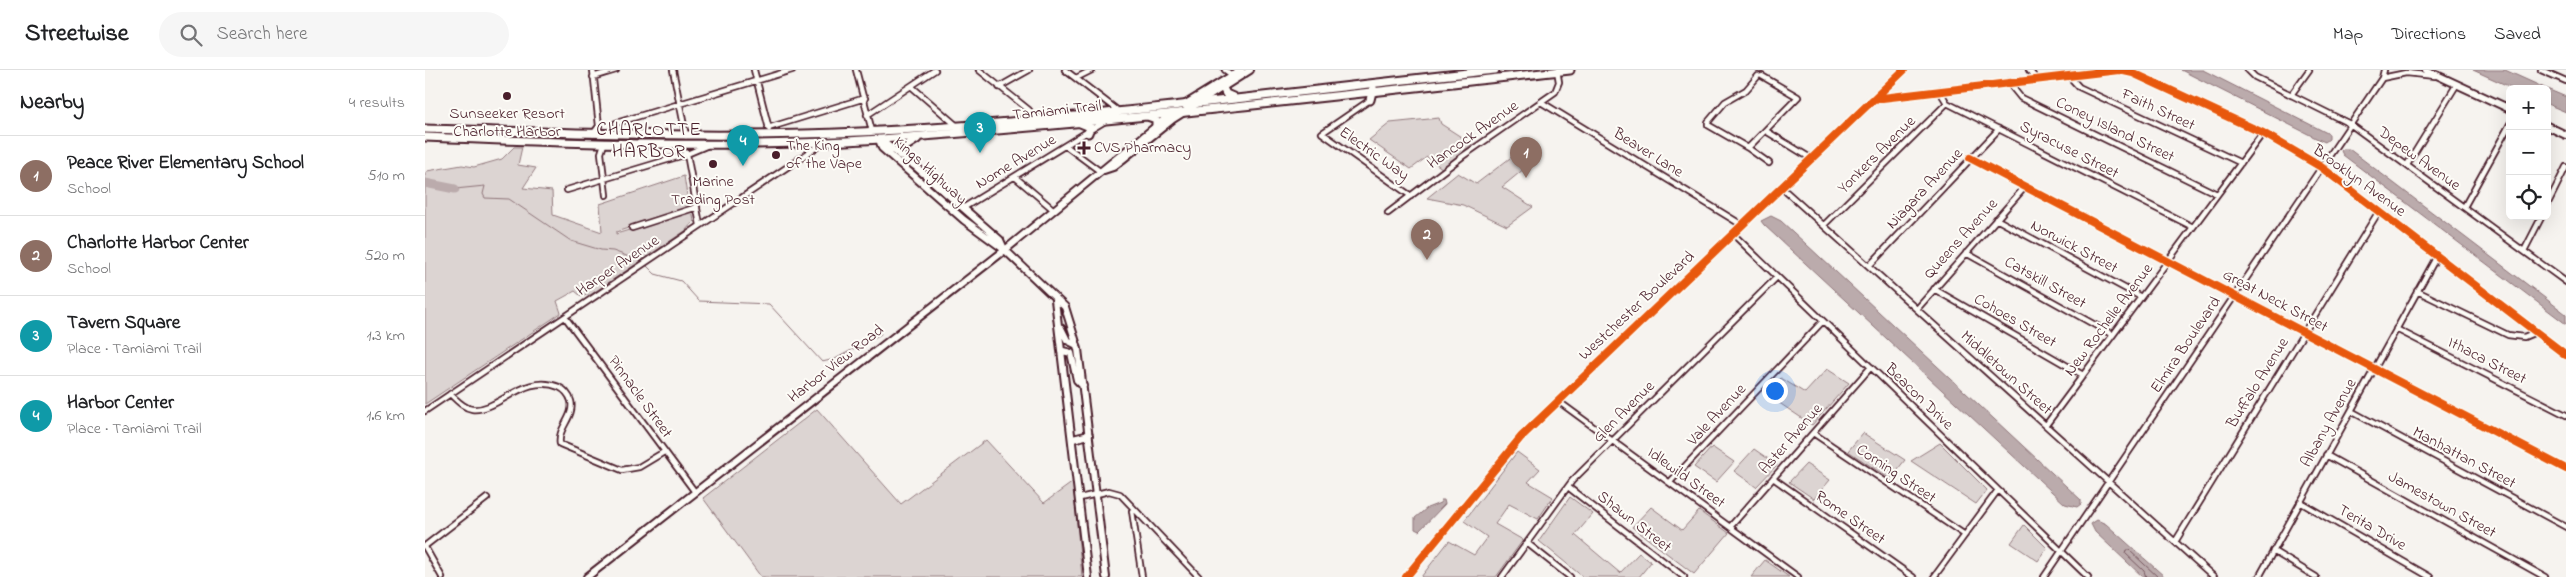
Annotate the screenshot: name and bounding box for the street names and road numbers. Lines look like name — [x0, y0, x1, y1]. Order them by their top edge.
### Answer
street label: Faith Street — [2116, 82, 2200, 138]
street label: Coney Island Street — [2052, 91, 2179, 169]
street label: Tamiami Trail — [1011, 94, 1103, 128]
street label: Hancock Avenue — [1422, 94, 1524, 176]
street label: Yonkers Avenue — [1832, 110, 1922, 200]
street label: Syracuse Street — [2015, 115, 2123, 186]
street label: Depew Avenue — [2372, 120, 2466, 198]
street label: Electric Way — [1334, 121, 1414, 187]
street label: Beaver Lane — [1607, 121, 1689, 185]
street label: Nome Avenue — [971, 128, 1062, 196]
street label: Kings Highway — [888, 131, 972, 211]
street label: Brooklyn Avenue — [2307, 138, 2411, 224]
street label: Niagara Avenue — [1881, 142, 1970, 235]
street label: Queens Avenue — [1918, 193, 2004, 285]
street label: Norwick Street — [2026, 214, 2123, 280]
street label: Harper Avenue — [572, 229, 665, 303]
street label: Westchester Boulevard — [1573, 246, 1701, 366]
street label: Catskill Street — [2000, 251, 2091, 316]
street label: New Rochelle Avenue — [2059, 258, 2160, 381]
street label: Great Neck Street — [2218, 263, 2333, 339]
street label: Cohoes Street — [1969, 288, 2061, 355]
street label: Elmira Boulevard — [2145, 292, 2227, 398]
street label: Harbor View Road — [783, 319, 889, 409]
street label: Middletown Street — [1955, 325, 2058, 421]
street label: Ithaca Street — [2443, 331, 2531, 391]
street label: Buffalo Avenue — [2220, 332, 2296, 434]
street label: Pinnacle Street — [602, 351, 679, 444]
street label: Beacon Drive — [1879, 357, 1959, 437]
street label: Albany Avenue — [2295, 373, 2364, 472]
street label: Glen Avenue — [1587, 375, 1661, 449]
street label: Vale Avenue — [1681, 378, 1753, 452]
street label: Aster Avenue — [1753, 398, 1829, 480]
street label: Manhattan Street — [2408, 421, 2521, 496]
street label: Corning Street — [1851, 438, 1941, 510]
street label: Idlewild Street — [1642, 441, 1731, 515]
street label: Jamestown Street — [2383, 465, 2501, 545]
street label: Shawn Street — [1591, 485, 1677, 559]
street label: Rome Street — [1810, 485, 1891, 551]
street label: Terita Drive — [2333, 499, 2411, 558]

